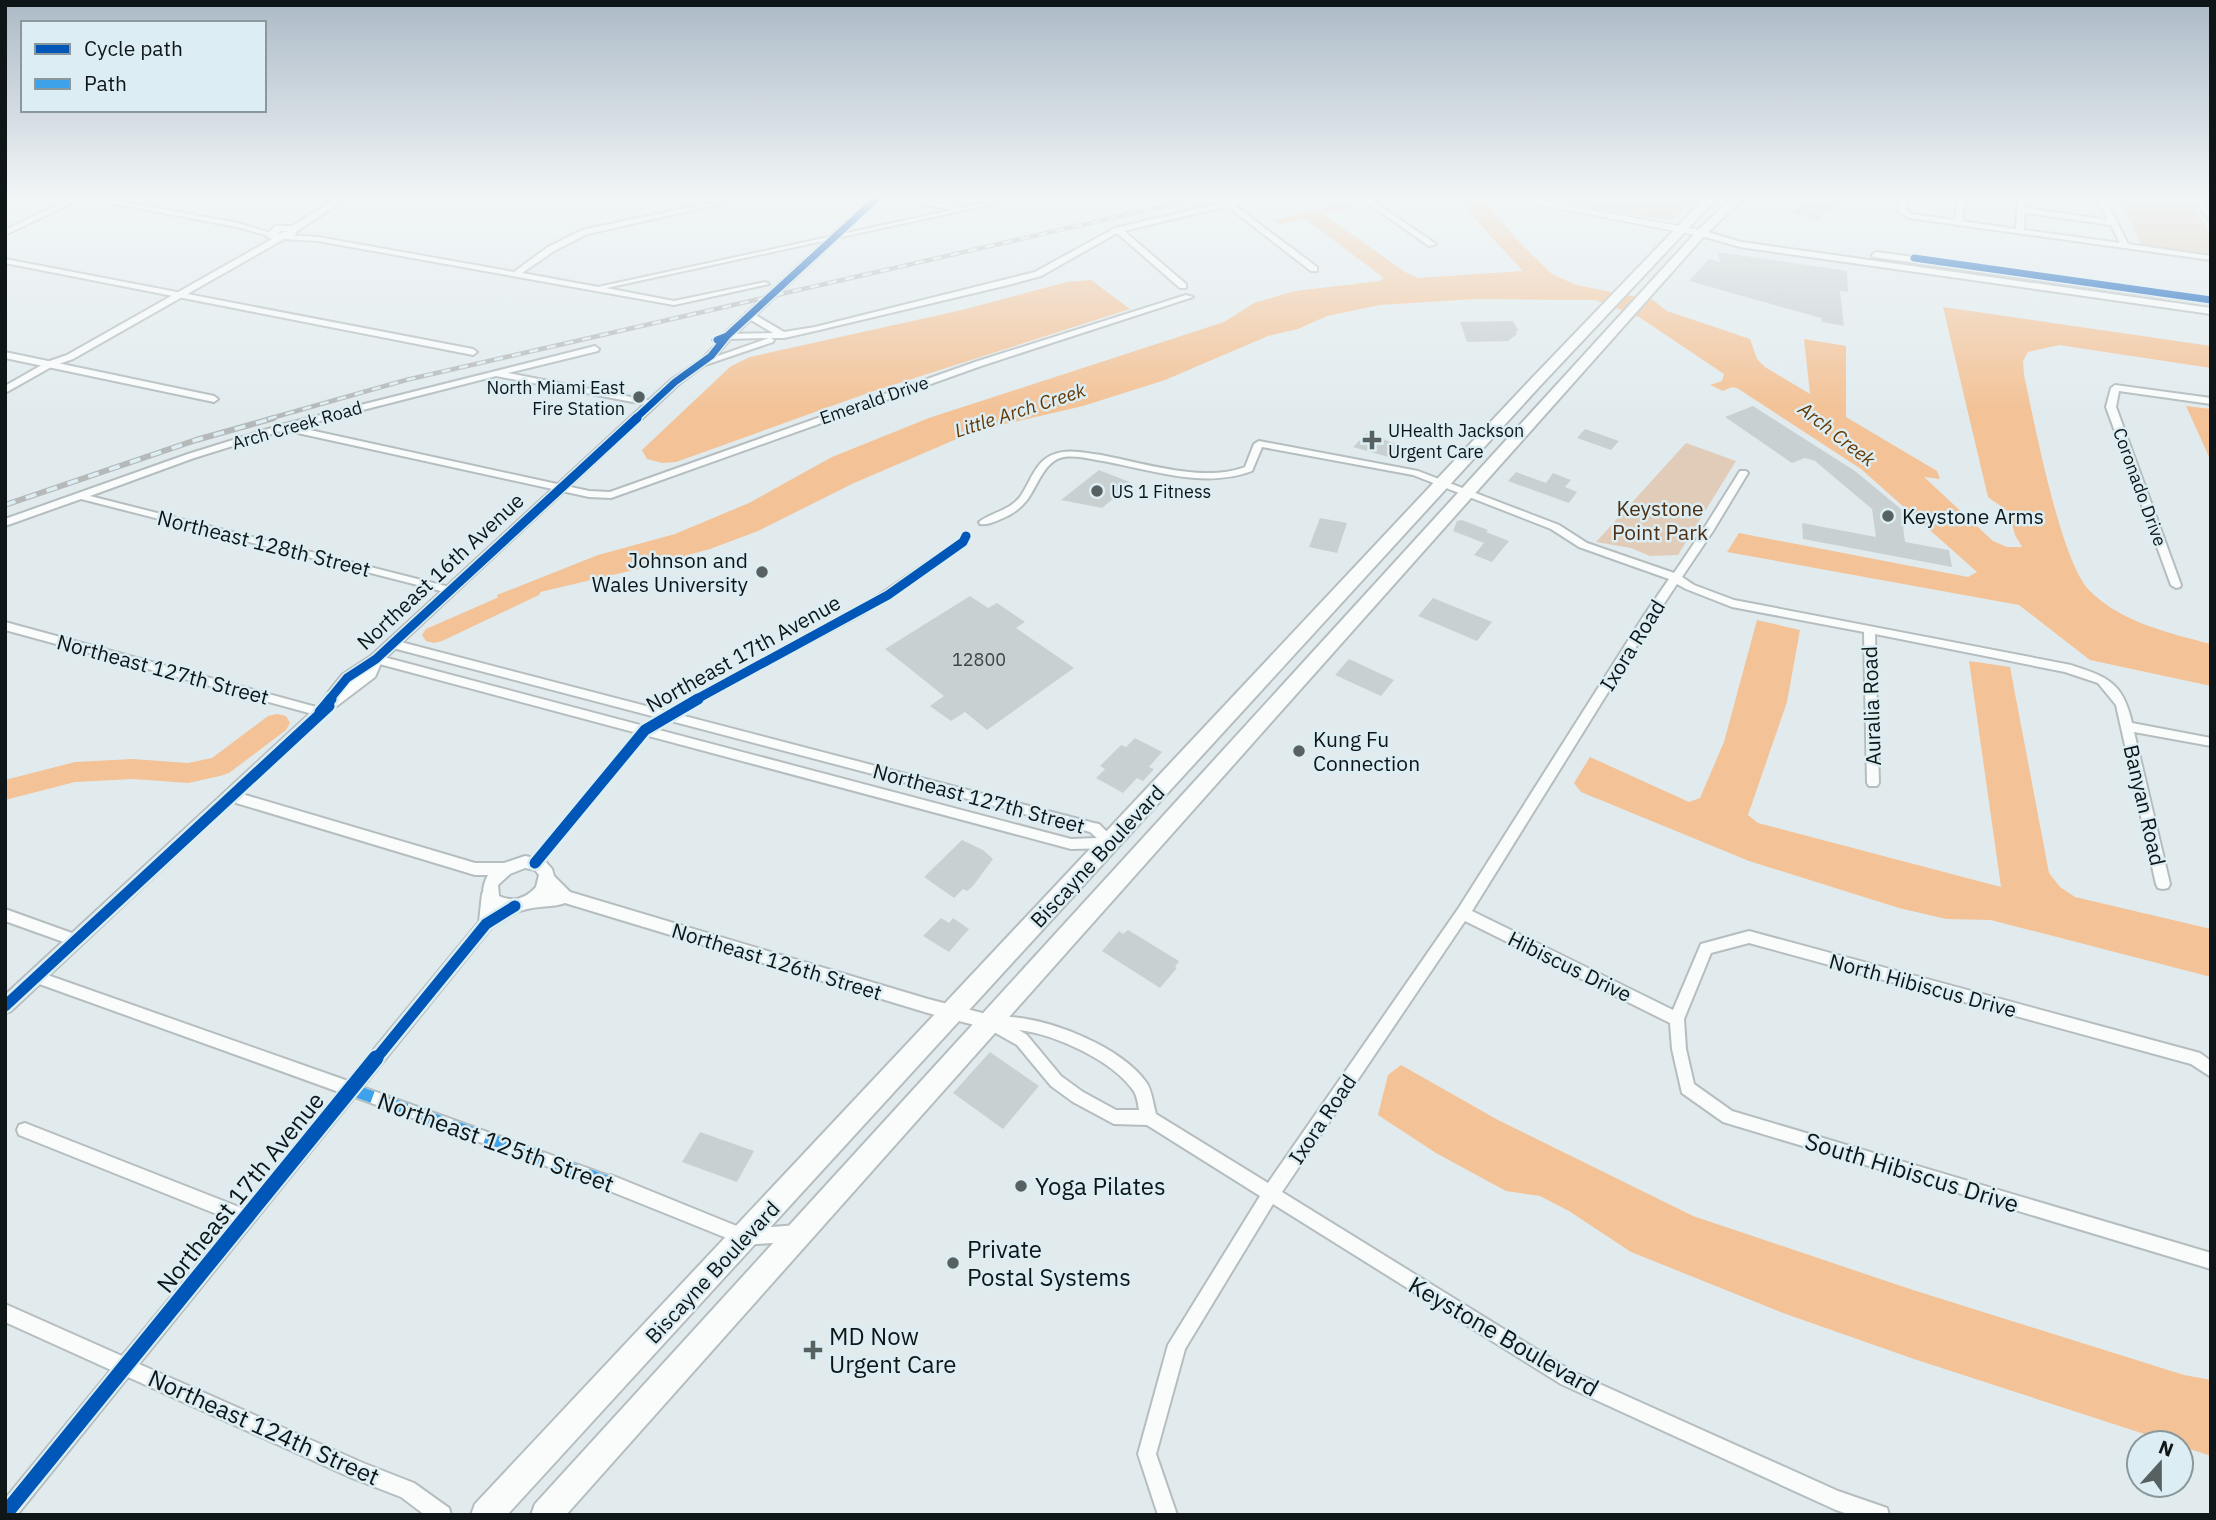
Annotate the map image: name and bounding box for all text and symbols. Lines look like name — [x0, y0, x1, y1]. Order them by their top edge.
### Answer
legend — [21, 21, 266, 112]
text: Cycle path — [84, 34, 183, 62]
text: Path — [84, 69, 127, 97]
street label: Emerald Drive — [817, 371, 932, 429]
place label: North Miami East Fire Station — [486, 376, 625, 420]
water label: Little Arch Creek — [952, 377, 1090, 442]
marker: North Miami East Fire Station — [631, 389, 647, 405]
street label: Arch Creek Road — [229, 395, 365, 455]
water label: Arch Creek — [1793, 396, 1881, 472]
place label: UHealth Jackson Urgent Care — [1388, 419, 1524, 463]
street label: Coronado Drive — [2108, 425, 2172, 549]
marker: UHealth Jackson Urgent Care — [1362, 430, 1382, 450]
place label: US 1 Fitness — [1111, 480, 1211, 503]
marker: US 1 Fitness — [1089, 483, 1105, 499]
street label: Northeast 16th Avenue — [351, 486, 529, 656]
park label: Keystone Point Park — [1612, 494, 1708, 546]
place label: Keystone Arms — [1902, 502, 2044, 530]
street label: Northeast 128th Street — [155, 503, 373, 583]
marker: Keystone Arms — [1880, 508, 1896, 524]
place label: Johnson and Wales University — [592, 546, 749, 598]
marker: Johnson and Wales University — [754, 564, 770, 580]
street label: Northeast 17th Avenue — [641, 588, 845, 718]
street label: Ixora Road — [1593, 594, 1671, 696]
street label: Northeast 127th Street — [54, 627, 272, 711]
street label: Auralia Road — [1855, 646, 1887, 766]
house number: 12800 — [952, 648, 1006, 671]
place label: Kung Fu Connection — [1313, 725, 1420, 777]
street label: Banyan Road — [2117, 742, 2173, 868]
marker: Kung Fu Connection — [1291, 743, 1307, 759]
street label: Northeast 127th Street — [870, 756, 1088, 840]
street label: Biscayne Boulevard — [1024, 779, 1170, 933]
street label: Northeast 126th Street — [668, 916, 886, 1006]
street label: Hibiscus Drive — [1504, 924, 1636, 1008]
street label: North Hibiscus Drive — [1826, 947, 2020, 1023]
street label: Ixora Road — [1282, 1069, 1362, 1169]
street label: Northeast 125th Street — [373, 1084, 619, 1200]
street label: Northeast 17th Avenue — [149, 1085, 331, 1299]
street label: South Hibiscus Drive — [1801, 1124, 2023, 1220]
place label: Yoga Pilates — [1035, 1170, 1166, 1202]
marker: Yoga Pilates — [1013, 1178, 1029, 1194]
street label: Biscayne Boulevard — [639, 1195, 785, 1349]
place label: Private Postal Systems — [967, 1233, 1131, 1293]
marker: Private Postal Systems — [945, 1255, 961, 1271]
street label: Keystone Boulevard — [1403, 1269, 1605, 1403]
place label: MD Now Urgent Care — [829, 1320, 957, 1380]
marker: MD Now Urgent Care — [803, 1340, 823, 1360]
street label: Northeast 124th Street — [143, 1362, 385, 1492]
north arrow — [2125, 1429, 2195, 1499]
text: N — [2155, 1434, 2177, 1462]

